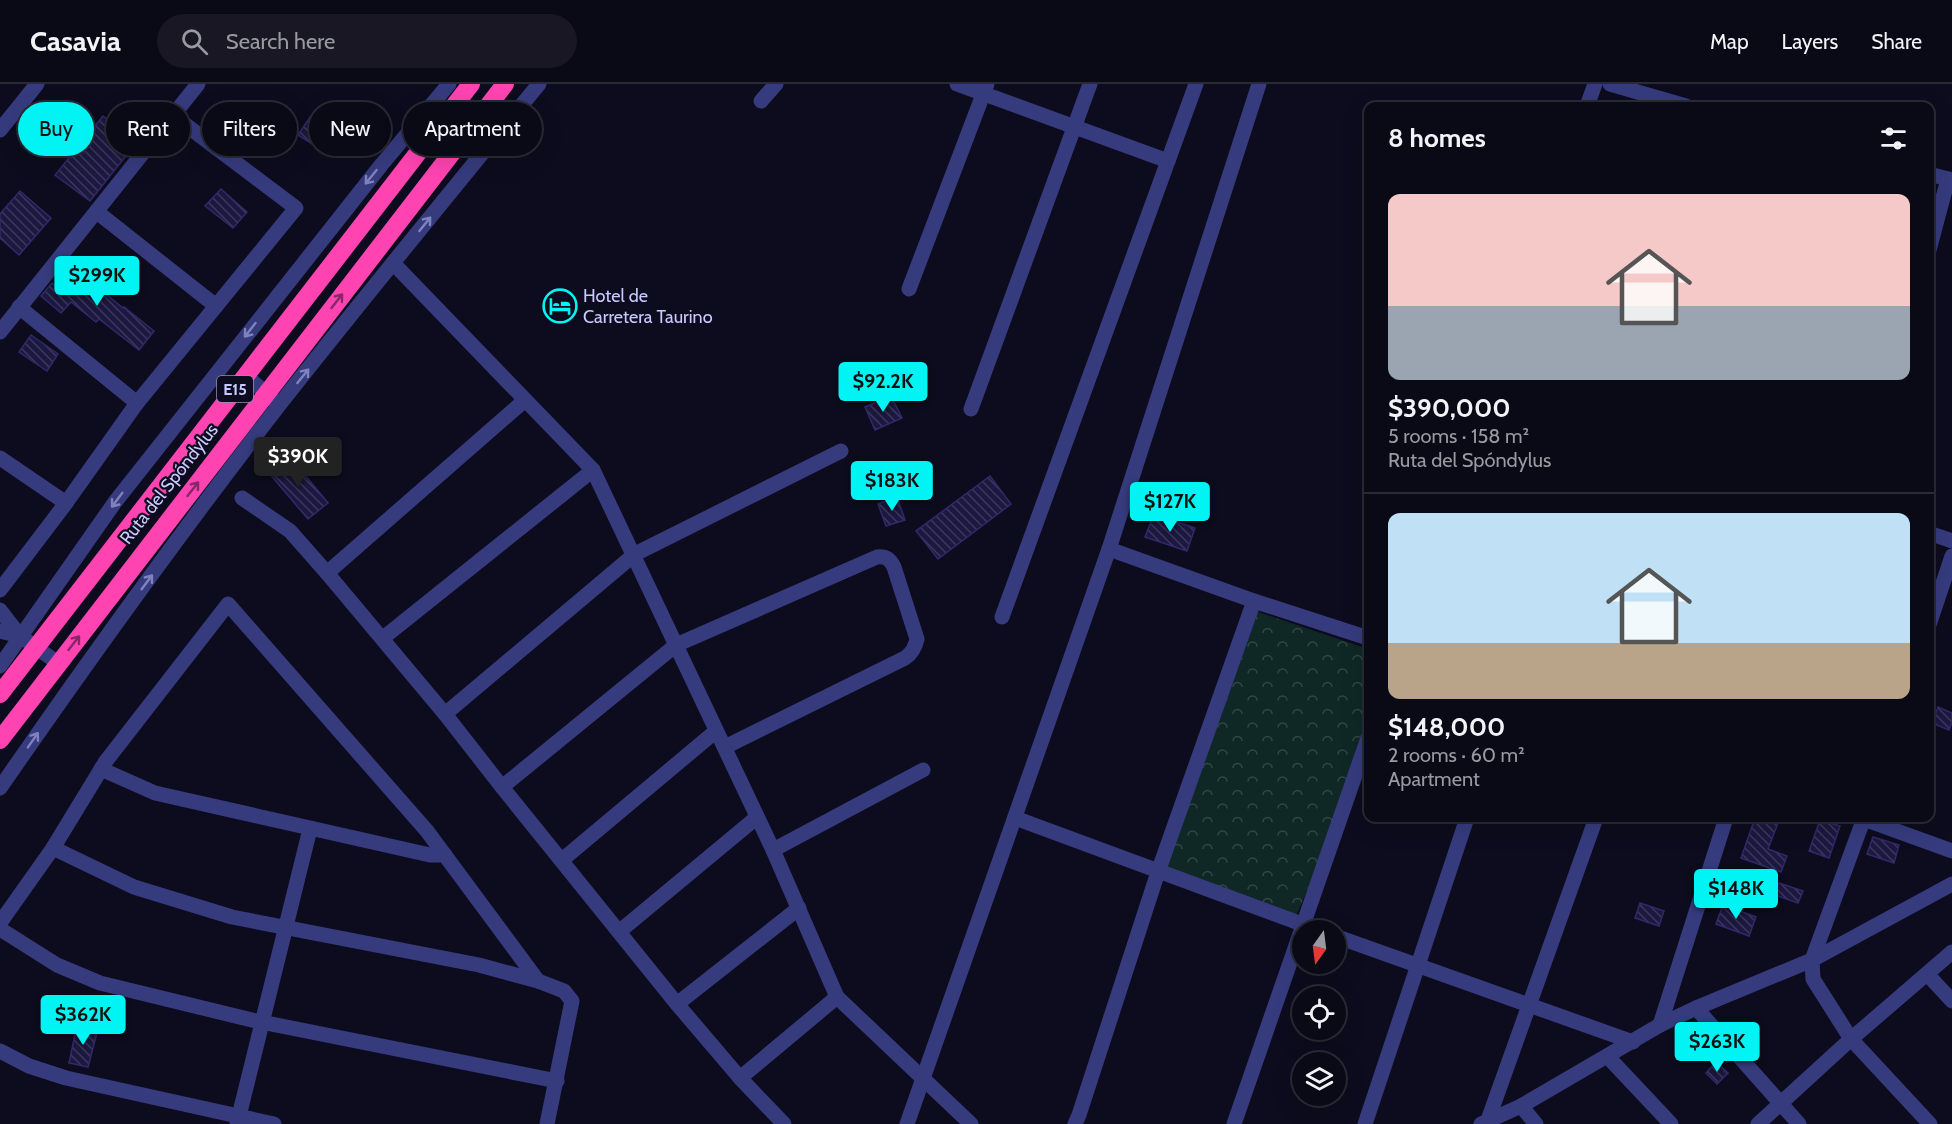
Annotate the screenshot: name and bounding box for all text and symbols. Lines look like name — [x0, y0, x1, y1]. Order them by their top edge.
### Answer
search box — [157, 14, 577, 68]
text: Casavia — [30, 24, 121, 58]
icon: search — [178, 25, 211, 58]
text: Search here — [226, 28, 335, 55]
text: Map — [1710, 29, 1749, 54]
text: Layers — [1782, 29, 1838, 54]
text: Share — [1871, 29, 1922, 54]
chip: Buy — [18, 102, 94, 156]
chip: Rent — [106, 102, 190, 156]
chip: Filters — [202, 102, 297, 156]
chip: New — [309, 102, 391, 156]
chip: Apartment — [403, 102, 542, 156]
text: 8 homes — [1388, 122, 1486, 154]
icon: filters — [1877, 122, 1910, 155]
one-way arrow — [365, 169, 378, 185]
one-way arrow — [418, 216, 431, 232]
icon: home — [1595, 233, 1703, 341]
pin: $299K — [55, 256, 139, 307]
text: $299K — [68, 263, 126, 287]
place label: Hotel de Carretera Taurino — [583, 285, 713, 328]
hotel icon: Hotel de Carretera Taurino — [542, 288, 578, 324]
one-way arrow — [331, 293, 344, 309]
one-way arrow — [244, 322, 257, 338]
pin: $92.2K — [834, 362, 932, 413]
one-way arrow — [296, 368, 309, 384]
text: $92.2K — [853, 369, 913, 393]
road number: E15 — [217, 376, 253, 402]
text: $390,000 — [1388, 392, 1511, 424]
street label: Ruta del Spóndylus — [115, 419, 223, 549]
text: 5 rooms · 158 m² — [1388, 424, 1529, 448]
pin: $390K — [256, 437, 340, 488]
text: $390K — [268, 444, 328, 468]
text: Ruta del Spóndylus — [1388, 448, 1551, 472]
pin: $183K — [850, 461, 934, 512]
text: $183K — [865, 468, 919, 492]
one-way arrow — [186, 481, 199, 497]
pin: $127K — [1128, 482, 1212, 533]
text: $127K — [1144, 489, 1196, 513]
one-way arrow — [111, 492, 123, 508]
icon: home — [1595, 552, 1703, 660]
one-way arrow — [140, 574, 153, 590]
one-way arrow — [67, 635, 80, 651]
text: $148,000 — [1388, 711, 1505, 743]
one-way arrow — [27, 732, 39, 749]
text: 2 rooms · 60 m² — [1388, 743, 1525, 767]
text: Apartment — [1388, 767, 1480, 791]
pin: $148K — [1694, 869, 1778, 920]
text: $148K — [1708, 876, 1764, 900]
north arrow — [1292, 920, 1346, 974]
map controls — [1292, 920, 1346, 1106]
button: locate — [1292, 986, 1346, 1040]
pin: $362K — [41, 995, 125, 1046]
text: $362K — [55, 1002, 111, 1026]
pin: $263K — [1675, 1022, 1759, 1073]
text: $263K — [1689, 1029, 1745, 1053]
button: layers — [1292, 1052, 1346, 1106]

